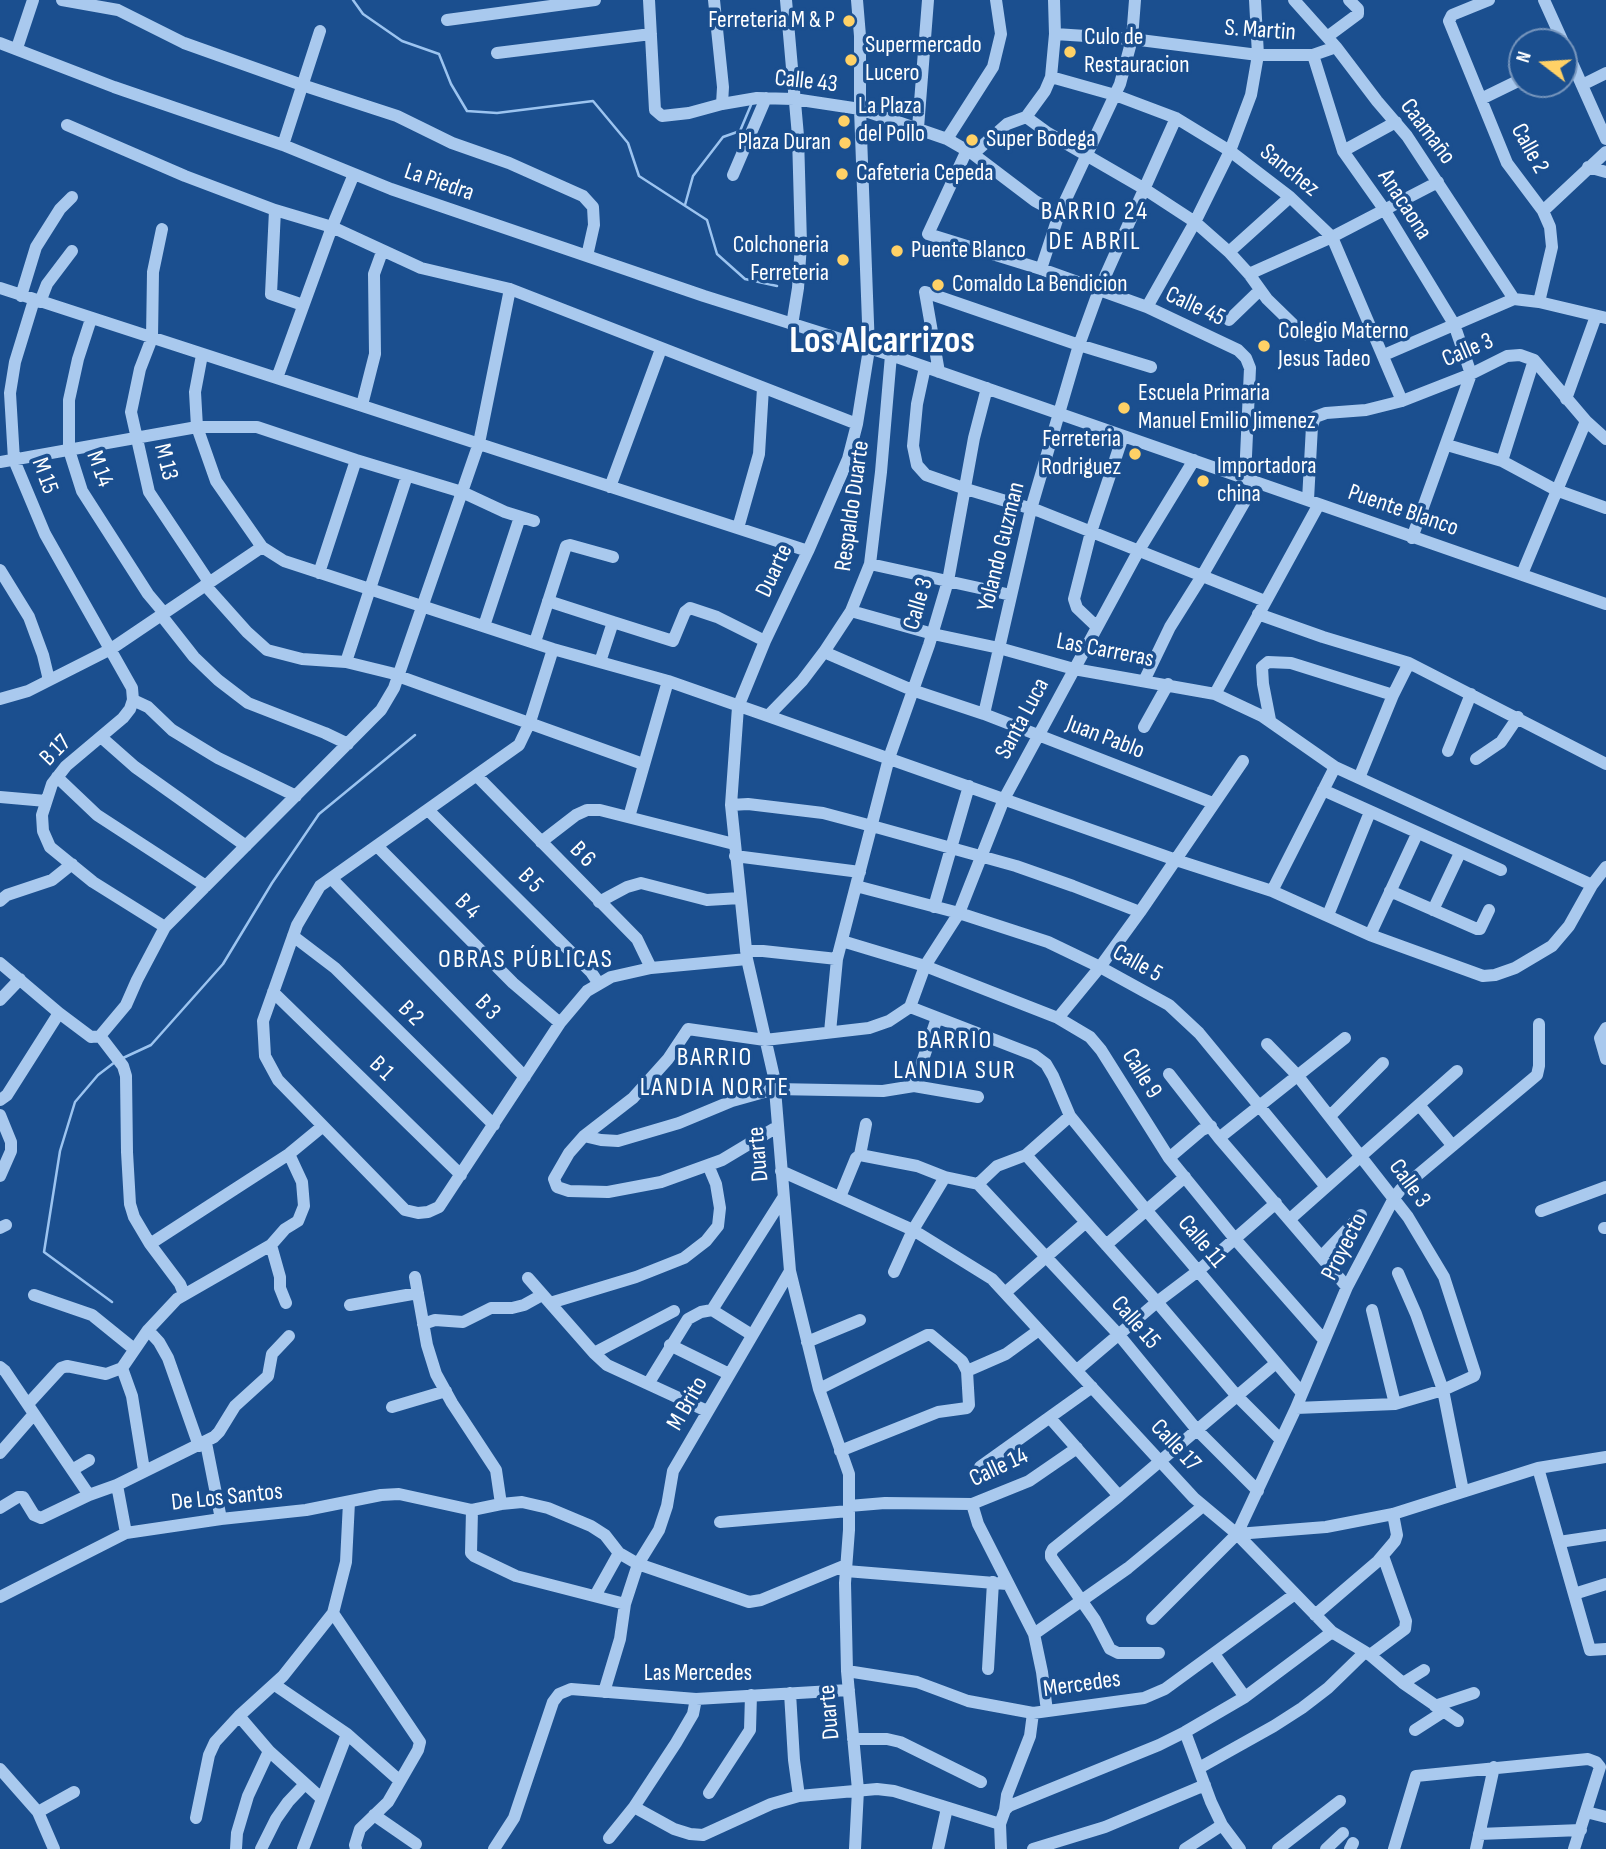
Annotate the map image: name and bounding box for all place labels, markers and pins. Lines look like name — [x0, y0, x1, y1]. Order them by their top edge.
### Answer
place label: Ferreteria M & P — [708, 7, 835, 35]
marker: Ferreteria M & P — [841, 13, 857, 29]
place label: Culo de Restauracion — [1084, 24, 1190, 80]
place label: Supermercado Lucero — [865, 32, 982, 88]
marker: Culo de Restauracion — [1062, 44, 1078, 60]
marker: Supermercado Lucero — [843, 52, 859, 68]
place label: La Plaza del Pollo — [858, 93, 925, 149]
marker: La Plaza del Pollo — [836, 113, 852, 129]
place label: Super Bodega — [986, 126, 1095, 154]
place label: Plaza Duran — [738, 129, 831, 157]
marker: Super Bodega — [964, 132, 980, 148]
marker: Plaza Duran — [837, 135, 853, 151]
place label: Cafeteria Cepeda — [856, 160, 994, 188]
marker: Cafeteria Cepeda — [834, 166, 850, 182]
place label: Colchoneria Ferreteria — [733, 232, 829, 288]
place label: Puente Blanco — [911, 237, 1026, 265]
marker: Puente Blanco — [889, 243, 905, 259]
marker: Colchoneria Ferreteria — [835, 252, 851, 268]
place label: Comaldo La Bendicion — [952, 271, 1128, 299]
marker: Comaldo La Bendicion — [930, 277, 946, 293]
place label: Colegio Materno Jesus Tadeo — [1278, 318, 1409, 374]
marker: Colegio Materno Jesus Tadeo — [1256, 338, 1272, 354]
place label: Escuela Primaria Manuel Emilio Jimenez — [1138, 380, 1316, 436]
marker: Escuela Primaria Manuel Emilio Jimenez — [1116, 400, 1132, 416]
place label: Ferreteria Rodriguez — [1041, 426, 1121, 482]
marker: Ferreteria Rodriguez — [1127, 446, 1143, 462]
place label: Importadora china — [1217, 453, 1316, 509]
marker: Importadora china — [1195, 473, 1211, 489]

